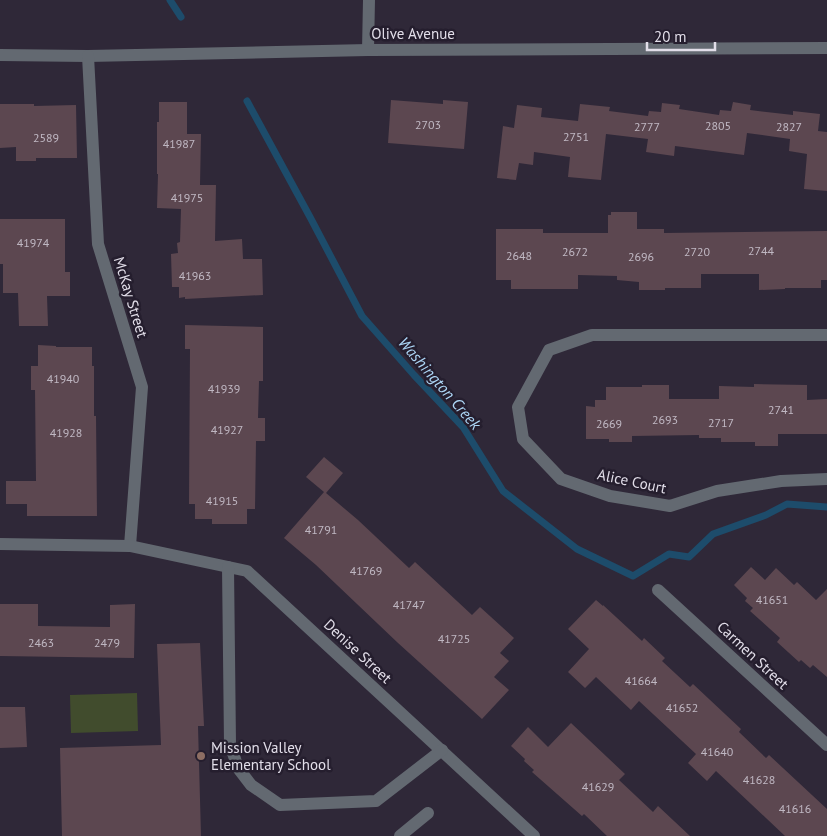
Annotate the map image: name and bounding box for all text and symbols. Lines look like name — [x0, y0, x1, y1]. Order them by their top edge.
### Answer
scale bar — [647, 20, 714, 52]
street label: Olive Avenue — [371, 24, 455, 43]
text: 20 m — [654, 27, 687, 46]
house number: 2703 — [415, 117, 441, 132]
house number: 2805 — [705, 118, 731, 133]
house number: 2777 — [634, 119, 660, 134]
house number: 2827 — [776, 119, 802, 134]
house number: 2751 — [563, 129, 589, 144]
house number: 2589 — [33, 130, 59, 145]
house number: 41987 — [163, 136, 195, 151]
house number: 41975 — [171, 190, 203, 205]
house number: 41974 — [17, 235, 50, 250]
house number: 2744 — [748, 243, 775, 258]
house number: 2672 — [562, 244, 588, 259]
house number: 2720 — [684, 244, 711, 259]
house number: 2648 — [506, 248, 532, 263]
house number: 2696 — [628, 249, 654, 264]
street label: McKay Street — [110, 254, 152, 340]
house number: 41963 — [179, 268, 211, 283]
water label: Washington Creek — [394, 333, 486, 434]
house number: 41940 — [47, 371, 80, 386]
house number: 41939 — [208, 381, 240, 396]
house number: 2741 — [768, 402, 794, 417]
house number: 2693 — [652, 412, 678, 427]
house number: 2717 — [708, 415, 734, 430]
house number: 2669 — [596, 416, 622, 431]
house number: 41927 — [211, 422, 243, 437]
house number: 41928 — [50, 425, 82, 440]
street label: Alice Court — [596, 464, 668, 498]
house number: 41915 — [206, 493, 238, 508]
house number: 41791 — [305, 522, 337, 537]
house number: 41769 — [350, 563, 382, 578]
house number: 41651 — [756, 592, 788, 607]
house number: 41747 — [393, 597, 425, 612]
street label: Denise Street — [320, 615, 396, 687]
street label: Carmen Street — [713, 617, 793, 693]
house number: 41725 — [438, 631, 470, 646]
house number: 2463 — [28, 635, 54, 650]
house number: 2479 — [94, 635, 120, 650]
house number: 41664 — [625, 673, 658, 688]
house number: 41652 — [666, 700, 698, 715]
place label: Mission Valley Elementary School — [211, 738, 331, 774]
house number: 41640 — [701, 744, 734, 759]
marker: Mission Valley Elementary School — [195, 750, 207, 762]
house number: 41628 — [743, 772, 775, 787]
house number: 41629 — [582, 779, 614, 794]
house number: 41616 — [779, 801, 811, 816]

